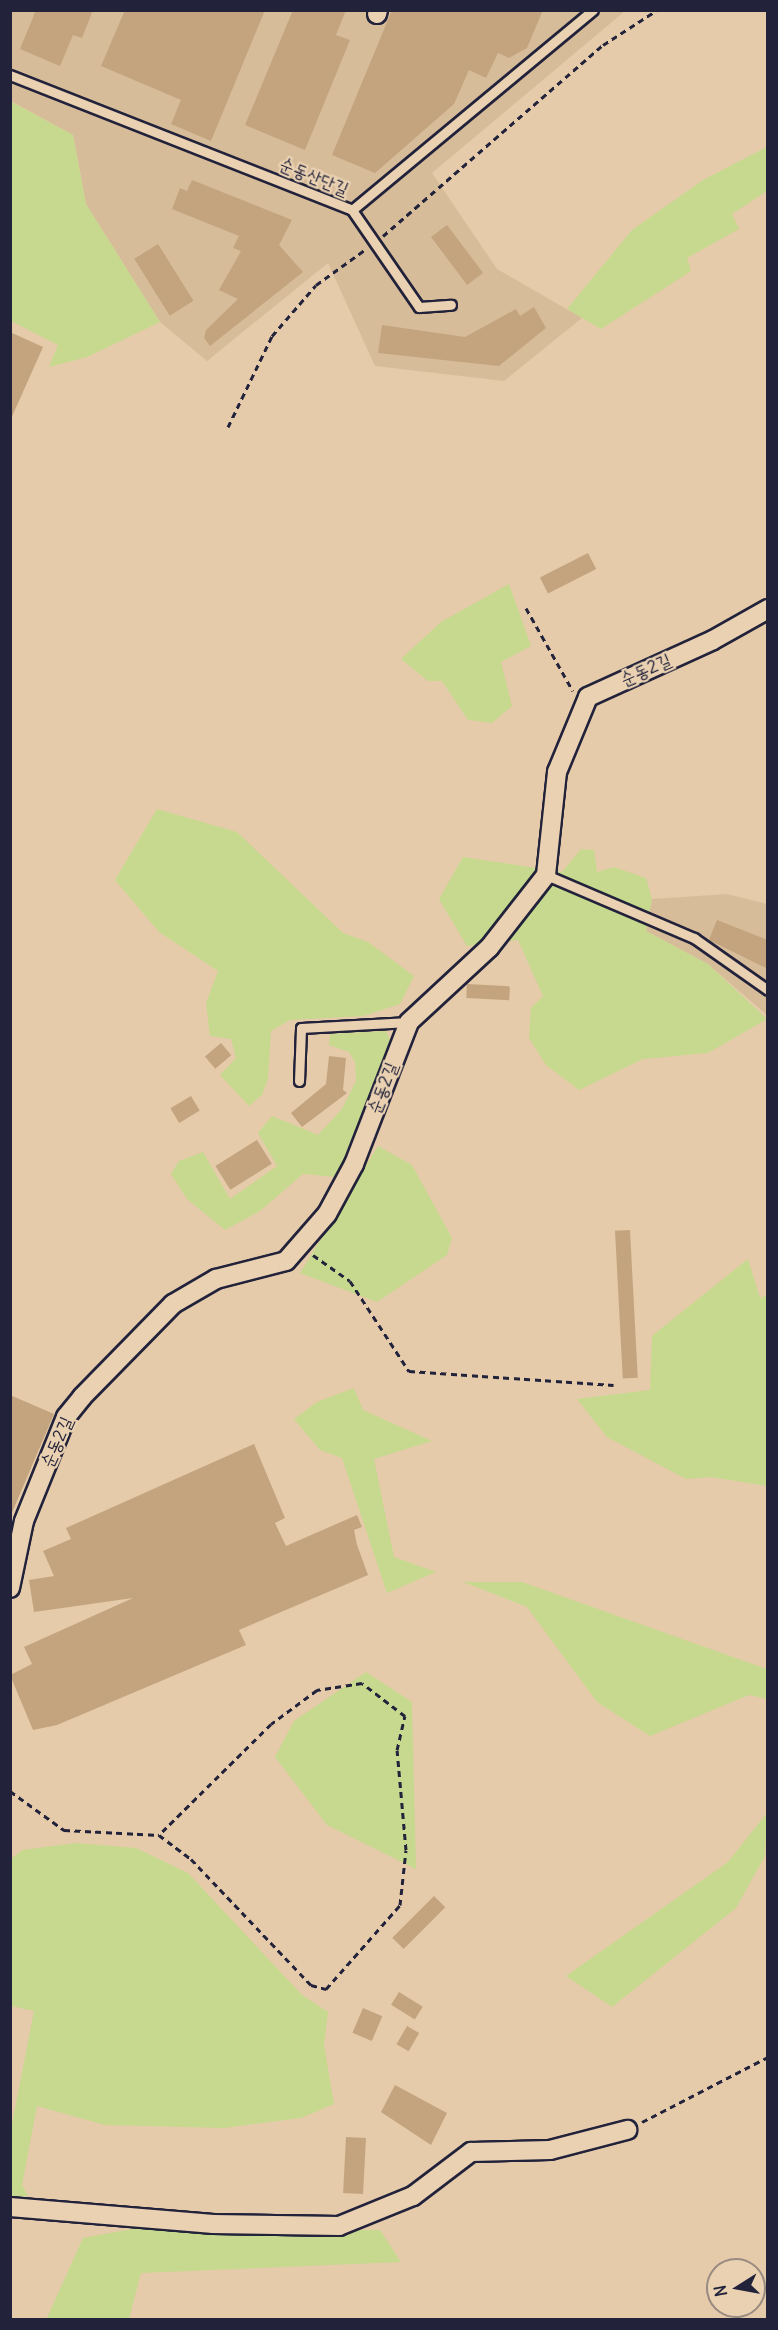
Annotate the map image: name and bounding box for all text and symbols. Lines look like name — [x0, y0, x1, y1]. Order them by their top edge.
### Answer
street label: 순동산단길 — [276, 153, 352, 201]
street label: 순동2길 — [617, 649, 675, 691]
street label: 순동2길 — [363, 1059, 403, 1117]
street label: 순동2길 — [36, 1413, 78, 1471]
north arrow — [706, 2258, 766, 2318]
text: N — [709, 2284, 731, 2298]

